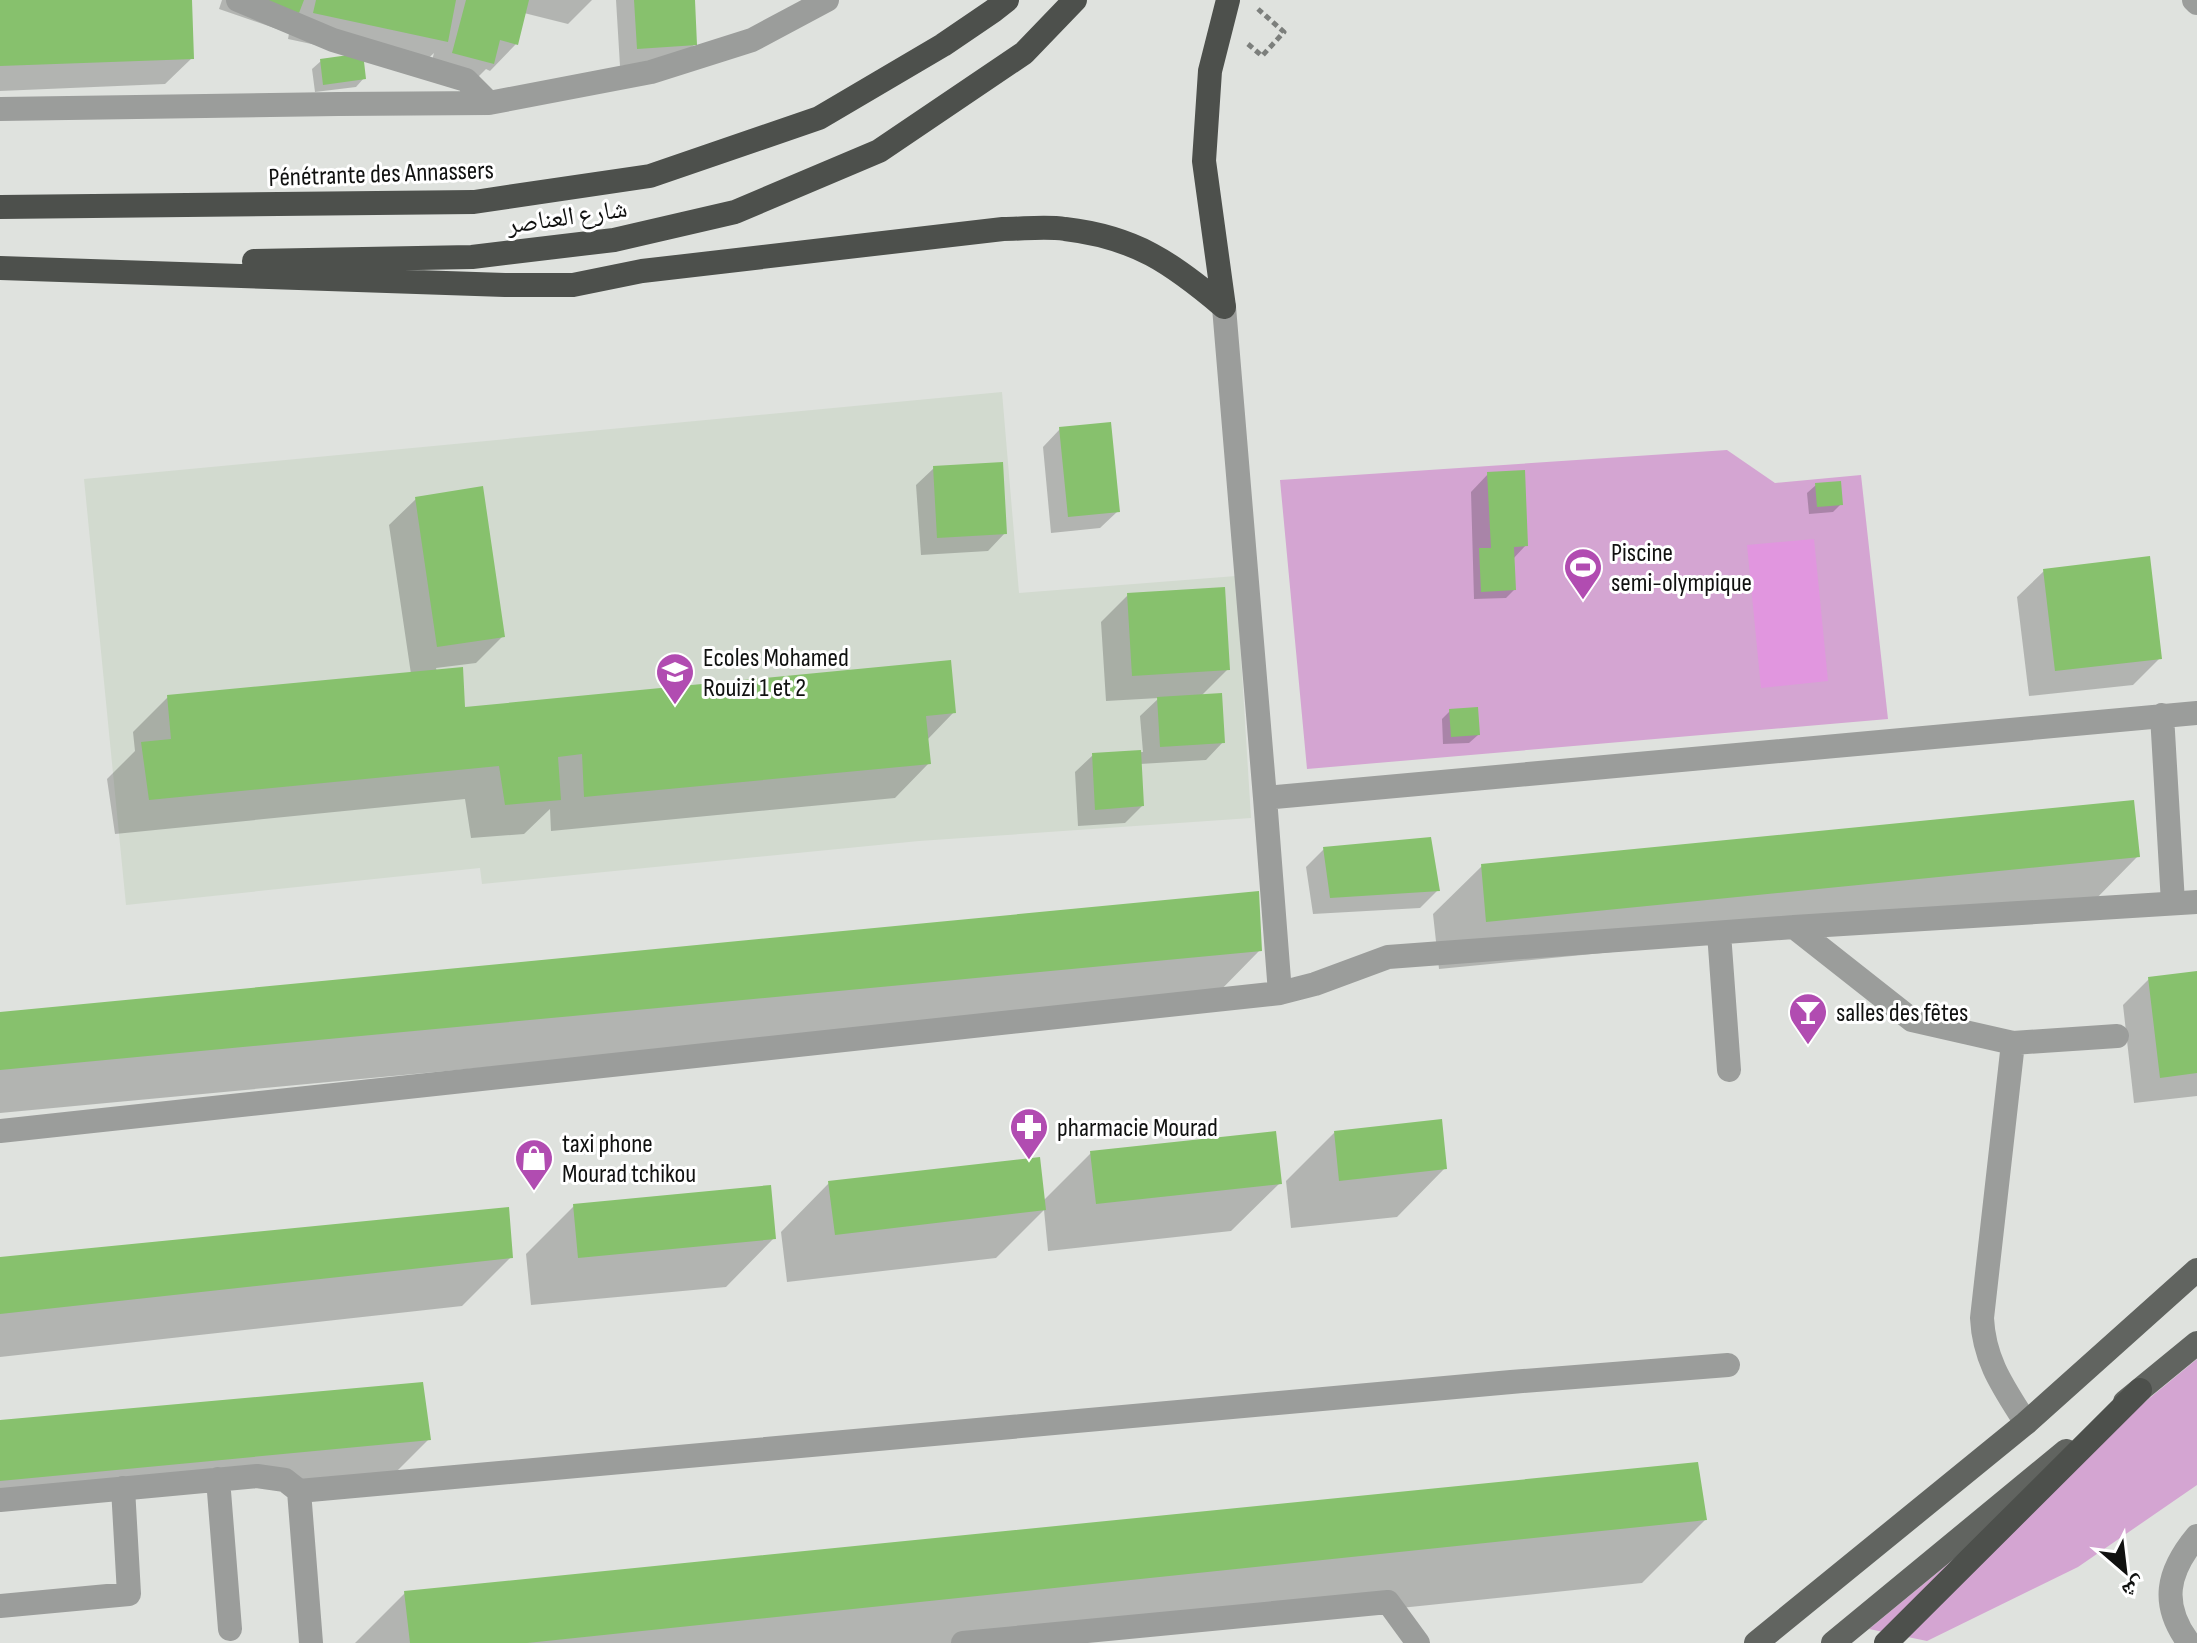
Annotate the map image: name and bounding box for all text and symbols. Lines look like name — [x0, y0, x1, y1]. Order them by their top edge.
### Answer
street label: Pénétrante des Annassers — [268, 155, 494, 194]
street label: شارع العناصر — [504, 194, 629, 241]
place label: Piscine semi-olympique — [1611, 538, 1752, 599]
sports icon: Piscine semi-olympique — [1562, 546, 1604, 601]
place label: Ecoles Mohamed Rouizi 1 et 2 — [703, 643, 849, 704]
school or university icon: Ecoles Mohamed Rouizi 1 et 2 — [654, 651, 696, 706]
bar icon: salles des fêtes — [1787, 991, 1829, 1046]
place label: salles des fêtes — [1836, 998, 1968, 1029]
pharmacy icon: pharmacie Mourad — [1008, 1106, 1050, 1161]
place label: pharmacie Mourad — [1057, 1113, 1218, 1144]
place label: taxi phone Mourad tchikou — [562, 1129, 696, 1190]
shop icon: taxi phone Mourad tchikou — [513, 1137, 555, 1192]
north arrow — [2085, 1531, 2165, 1611]
text: ش — [2117, 1570, 2150, 1605]

